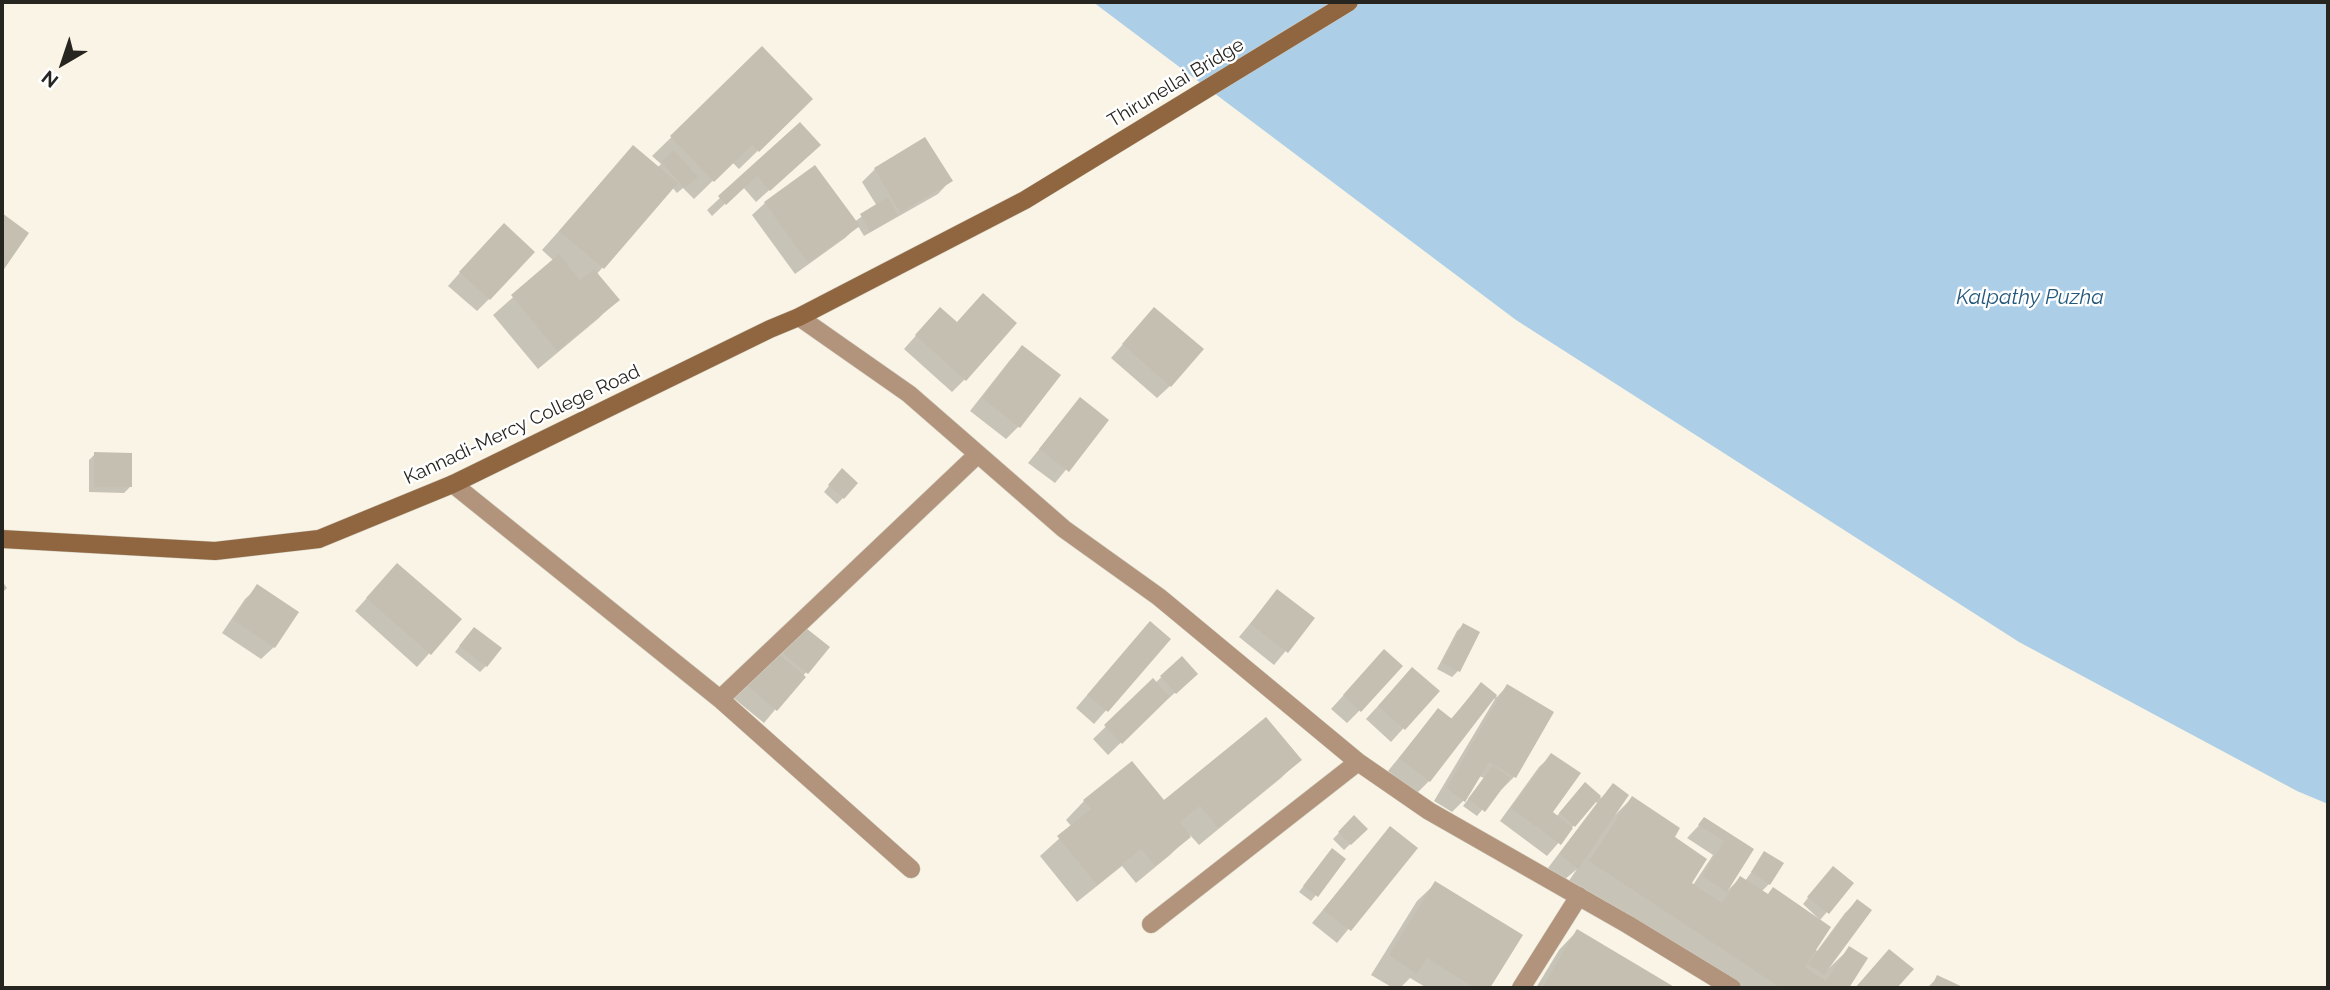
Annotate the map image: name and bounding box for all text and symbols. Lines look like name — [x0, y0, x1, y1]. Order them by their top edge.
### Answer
north arrow — [28, 28, 98, 98]
street label: Thirunellai Bridge — [1104, 33, 1248, 133]
text: N — [37, 66, 62, 92]
water label: Kalpathy Puzha — [1956, 285, 2104, 311]
street label: Kannadi-Mercy College Road — [400, 360, 644, 490]

